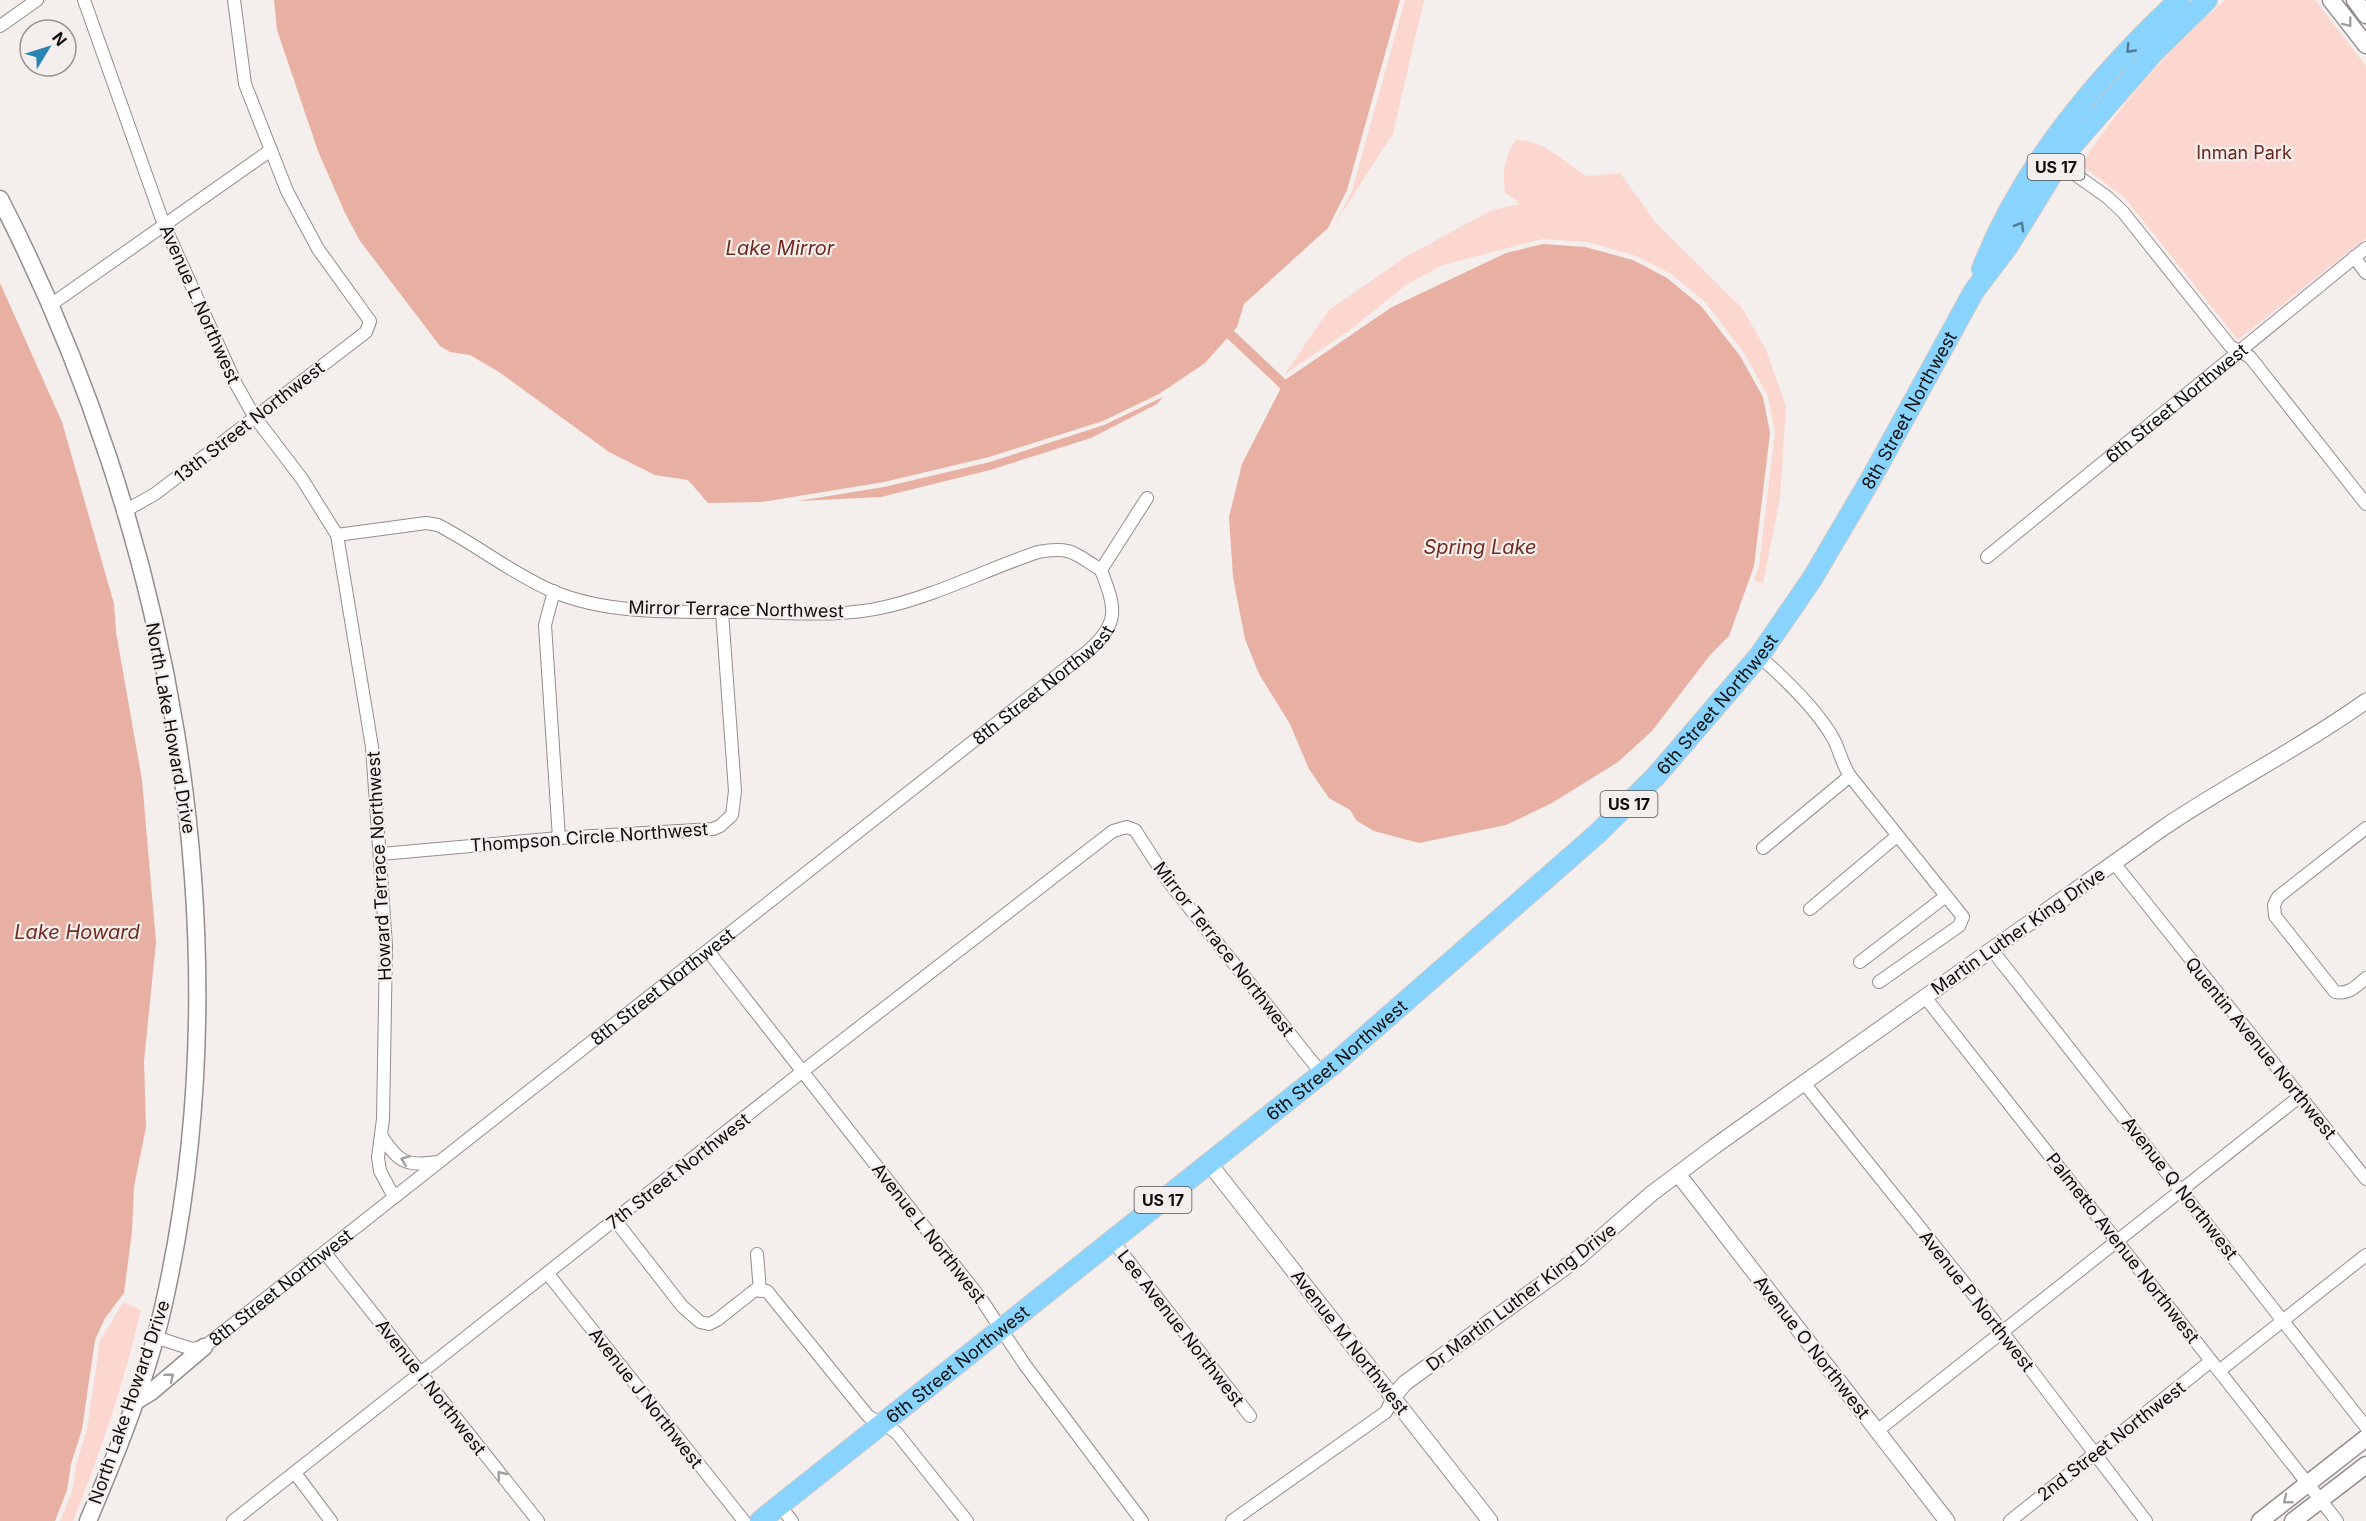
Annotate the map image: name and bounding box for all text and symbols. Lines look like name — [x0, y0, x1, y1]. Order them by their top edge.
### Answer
one-way arrow — [2341, 16, 2352, 27]
north arrow — [18, 18, 78, 78]
text: N — [48, 28, 71, 50]
one-way arrow — [2127, 41, 2138, 52]
park label: Inman Park — [2196, 142, 2292, 163]
road number: US 17 — [2028, 154, 2084, 180]
street label: Avenue L Northwest — [155, 221, 245, 387]
one-way arrow — [2013, 222, 2024, 232]
water label: Lake Mirror — [726, 236, 835, 260]
street label: 8th Street Northwest — [1857, 327, 1960, 493]
street label: 6th Street Northwest — [2101, 339, 2251, 467]
street label: 13th Street Northwest — [170, 357, 328, 487]
water label: Spring Lake — [1423, 535, 1537, 559]
street label: Mirror Terrace Northwest — [628, 597, 844, 621]
street label: North Lake Howard Drive — [142, 621, 200, 835]
street label: 8th Street Northwest — [968, 621, 1118, 749]
street label: 6th Street Northwest — [1652, 630, 1782, 779]
street label: Howard Terrace Northwest — [362, 751, 396, 981]
road number: US 17 — [1600, 791, 1658, 817]
street label: Thompson Circle Northwest — [469, 818, 709, 856]
street label: Mirror Terrace Northwest — [1149, 858, 1299, 1040]
street label: Martin Luther King Drive — [1927, 863, 2109, 999]
water label: Lake Howard — [14, 920, 140, 944]
street label: 8th Street Northwest — [586, 923, 738, 1049]
street label: Quentin Avenue Northwest — [2181, 953, 2341, 1143]
street label: 6th Street Northwest — [1262, 995, 1411, 1125]
street label: 7th Street Northwest — [602, 1109, 754, 1233]
street label: Avenue Q Northwest — [2118, 1112, 2242, 1264]
street label: Palmetto Avenue Northwest — [2042, 1149, 2204, 1347]
one-way arrow — [400, 1155, 411, 1167]
street label: Avenue L Northwest — [868, 1159, 990, 1307]
road number: US 17 — [1134, 1187, 1192, 1213]
street label: Dr Martin Luther King Drive — [1422, 1219, 1620, 1375]
street label: 8th Street Northwest — [204, 1224, 356, 1350]
street label: Avenue P Northwest — [1915, 1226, 2039, 1376]
street label: Lee Avenue Northwest — [1113, 1246, 1249, 1410]
street label: Avenue M Northwest — [1287, 1265, 1413, 1419]
street label: Avenue O Northwest — [1750, 1271, 1874, 1423]
street label: North Lake Howard Drive — [84, 1297, 174, 1507]
street label: 6th Street Northwest — [881, 1301, 1033, 1427]
street label: Avenue I Northwest — [371, 1315, 491, 1459]
street label: Avenue J Northwest — [585, 1324, 707, 1472]
one-way arrow — [163, 1373, 174, 1384]
street label: 2nd Street Northwest — [2033, 1377, 2189, 1505]
one-way arrow — [498, 1471, 509, 1482]
one-way arrow — [2283, 1492, 2294, 1503]

